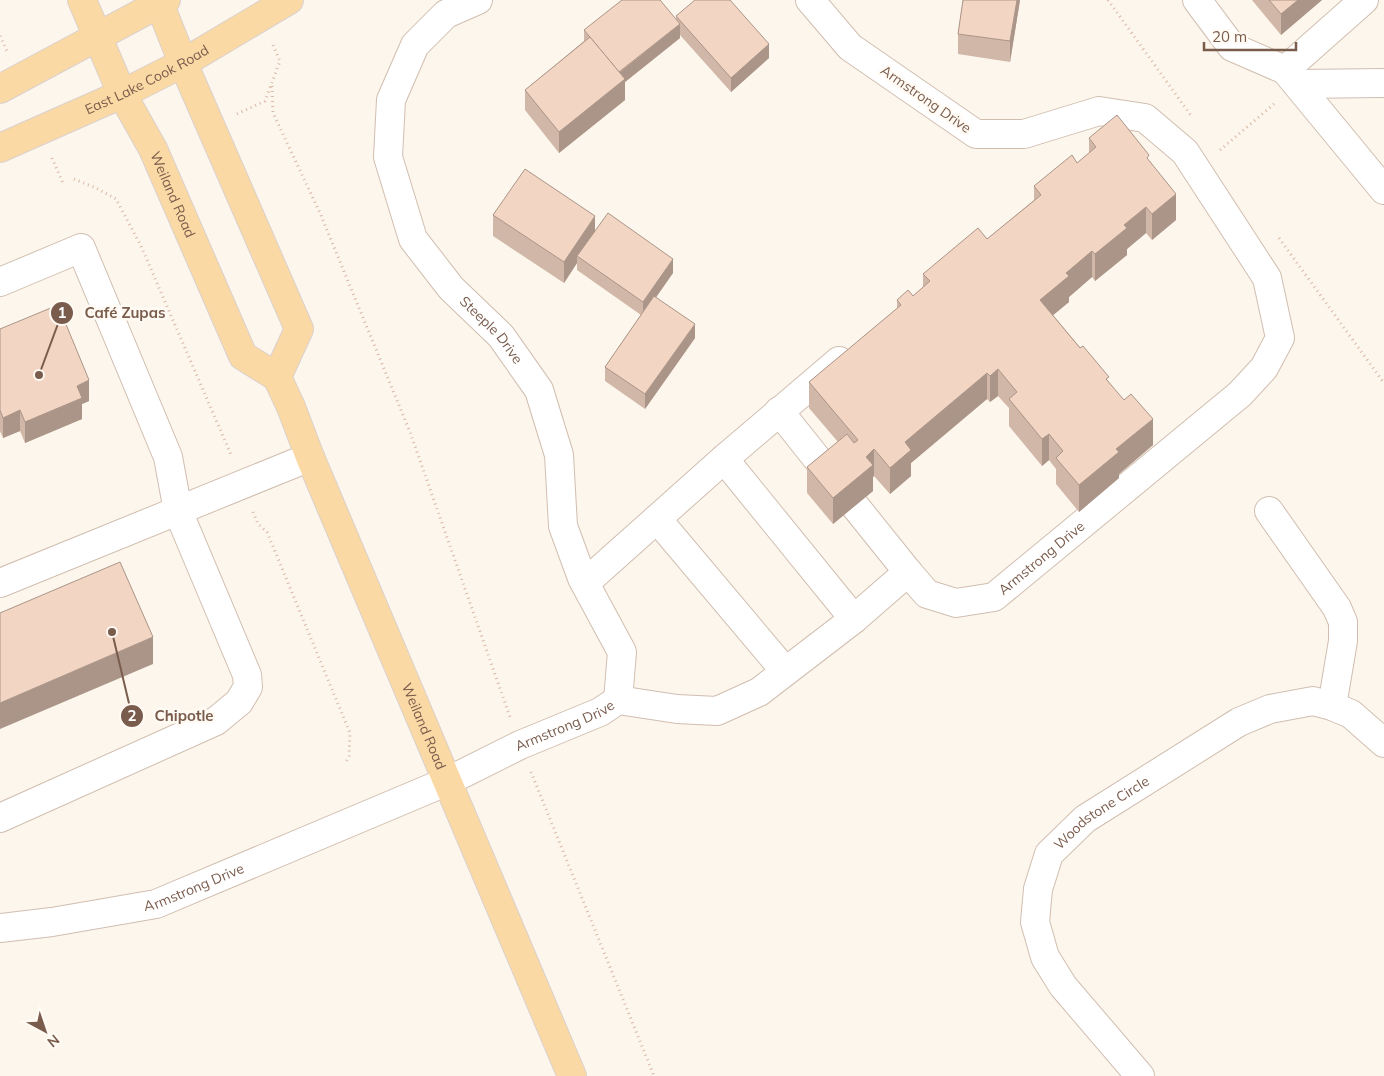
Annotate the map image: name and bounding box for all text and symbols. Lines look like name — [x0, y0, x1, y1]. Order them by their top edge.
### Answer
scale bar — [1204, 20, 1296, 52]
text: 20 m — [1212, 27, 1247, 46]
street label: East Lake Cook Road — [82, 41, 212, 118]
street label: Armstrong Drive — [877, 61, 975, 137]
street label: Weiland Road — [146, 149, 199, 240]
street label: Steeple Drive — [456, 292, 527, 367]
callout: Café Zupas — [50, 298, 176, 328]
text: 1 — [57, 303, 67, 322]
text: Café Zupas — [85, 303, 166, 322]
street label: Armstrong Drive — [995, 517, 1088, 599]
street label: Weiland Road — [398, 680, 450, 772]
street label: Armstrong Drive — [512, 696, 618, 755]
callout: Chipotle — [120, 701, 224, 731]
text: 2 — [127, 706, 137, 725]
text: Chipotle — [154, 706, 214, 725]
street label: Woodstone Circle — [1050, 772, 1152, 853]
street label: Armstrong Drive — [142, 859, 247, 915]
north arrow — [20, 1006, 70, 1056]
text: N — [44, 1031, 63, 1051]

